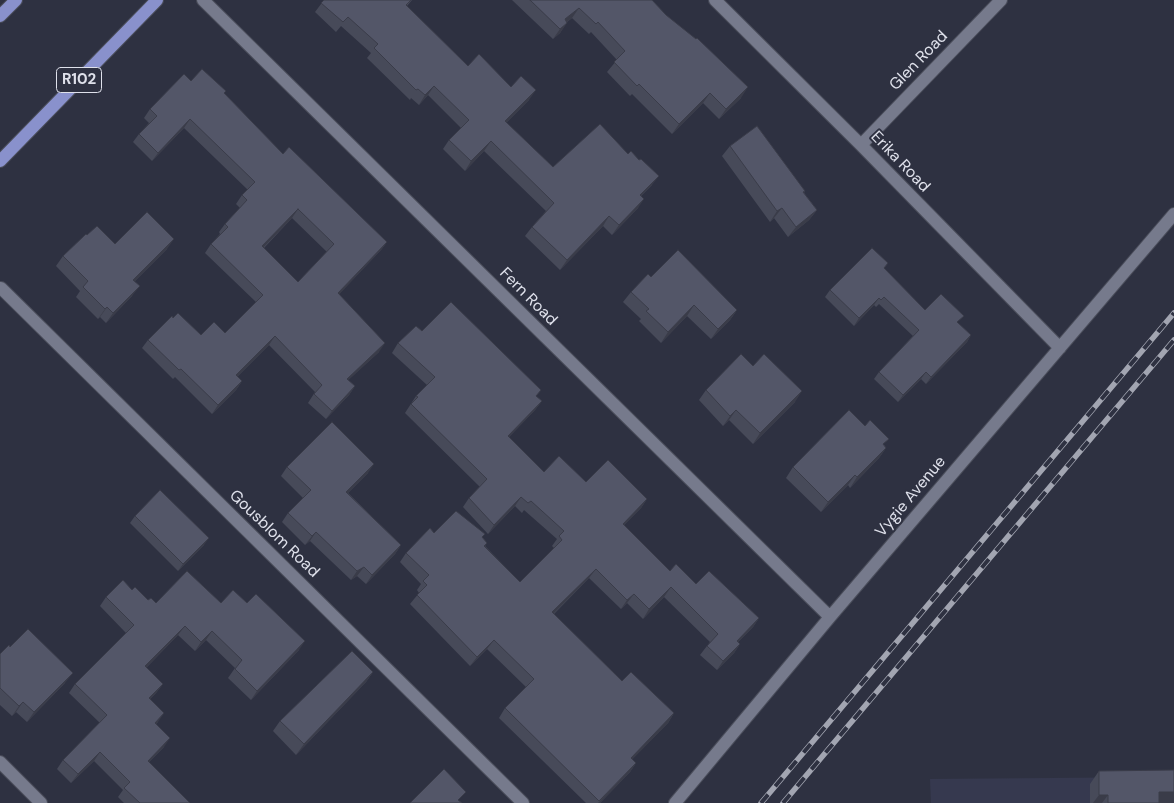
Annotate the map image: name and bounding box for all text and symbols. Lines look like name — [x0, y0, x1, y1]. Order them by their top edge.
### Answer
street label: Glen Road — [886, 27, 952, 95]
road number: R102 — [56, 68, 102, 92]
street label: Erika Road — [866, 128, 934, 196]
street label: Fern Road — [495, 264, 561, 330]
street label: Vygie Avenue — [872, 453, 950, 541]
street label: Gousblom Road — [225, 486, 323, 582]

